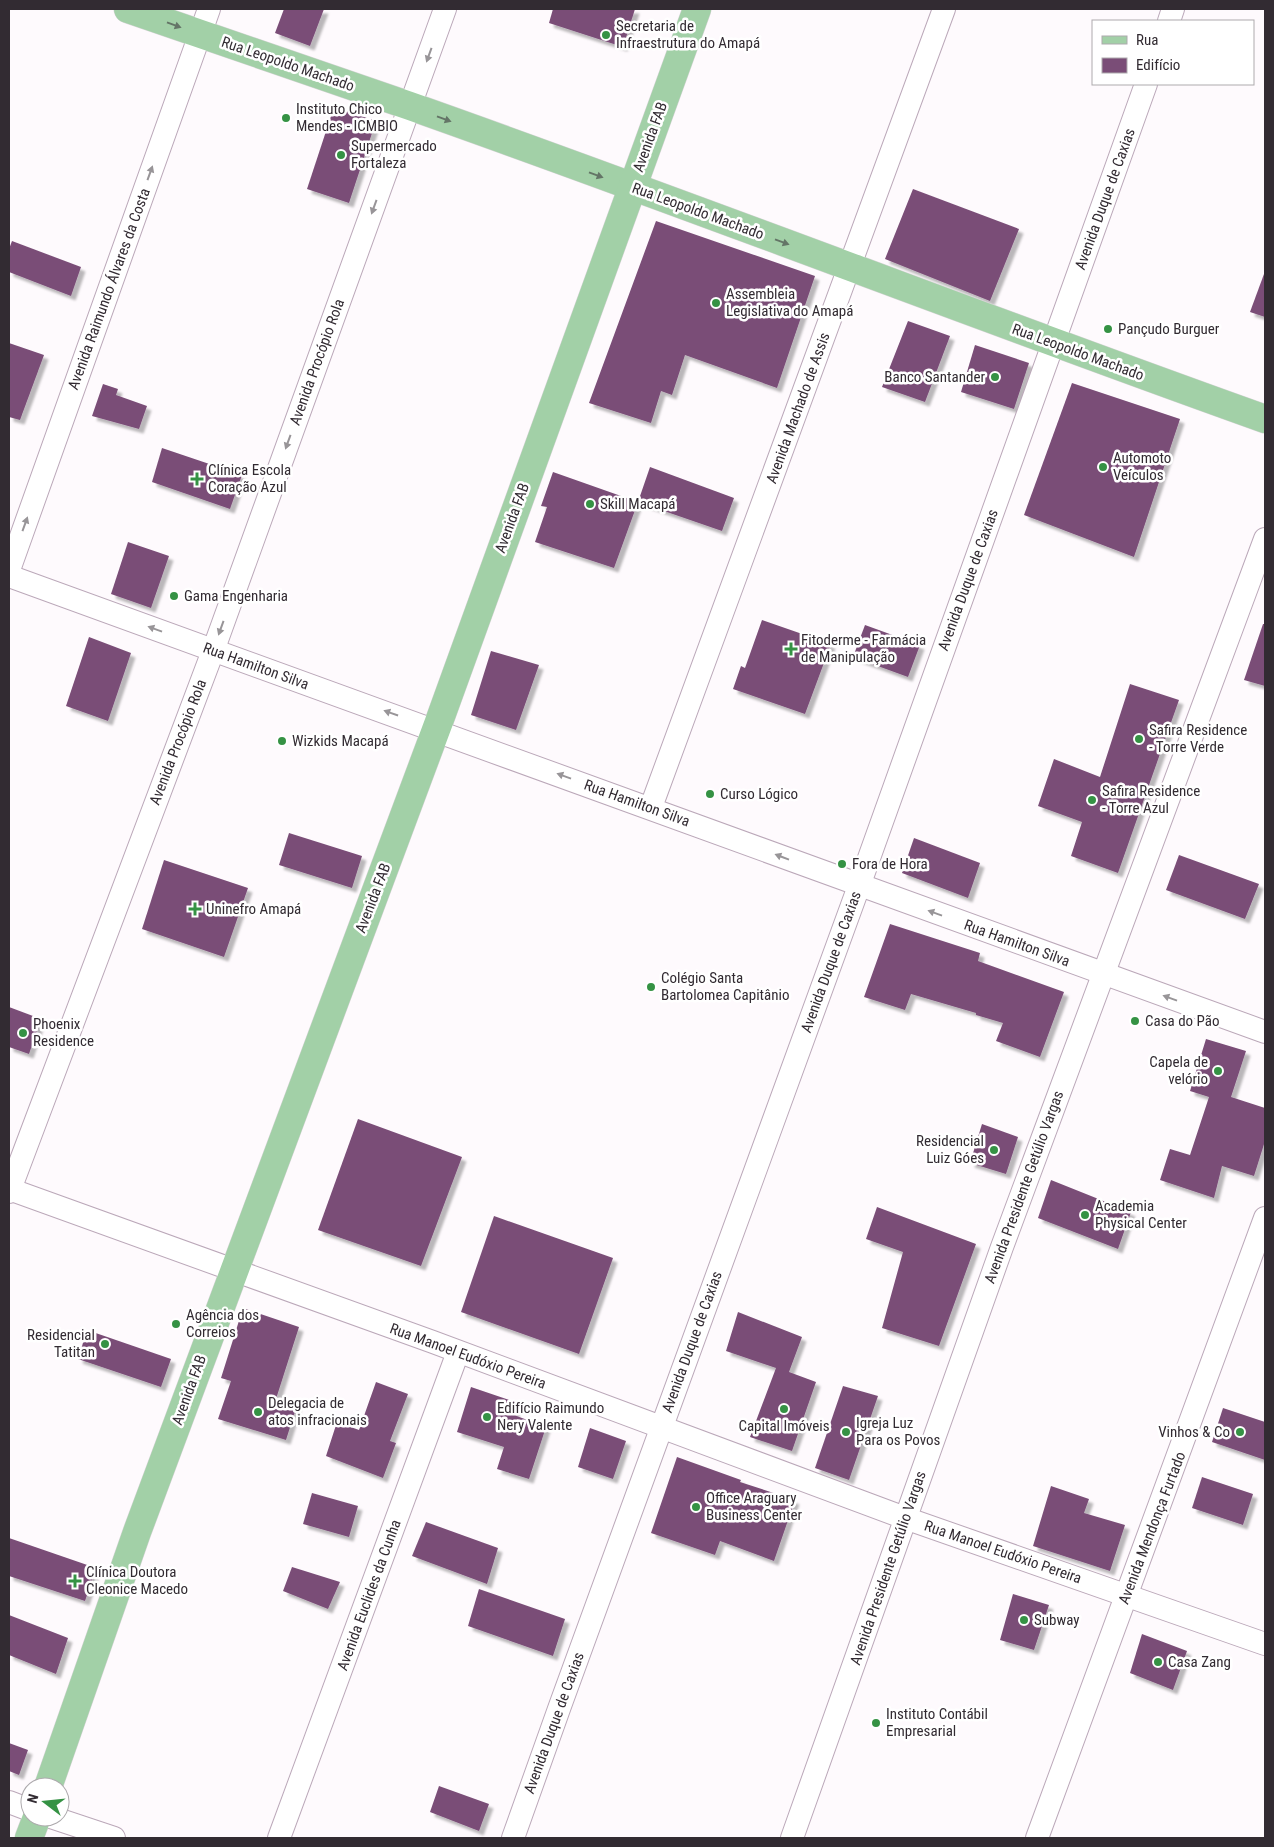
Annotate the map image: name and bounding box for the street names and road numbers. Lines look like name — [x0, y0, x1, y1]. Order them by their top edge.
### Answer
street label: Rua Leopoldo Machado — [219, 33, 357, 95]
street label: Avenida FAB — [629, 100, 671, 174]
street label: Avenida Duque de Caxias — [1071, 126, 1139, 272]
street label: Rua Leopoldo Machado — [630, 179, 766, 243]
street label: Avenida Raimundo Álvares da Costa — [64, 186, 154, 392]
street label: Avenida Procópio Rola — [286, 296, 348, 428]
street label: Rua Leopoldo Machado — [1010, 320, 1146, 384]
street label: Avenida Machado de Assis — [762, 330, 834, 486]
street label: Avenida FAB — [491, 481, 533, 555]
street label: Avenida Duque de Caxias — [934, 507, 1002, 653]
street label: Rua Hamilton Silva — [201, 639, 311, 693]
street label: Avenida Procópio Rola — [146, 677, 210, 807]
street label: Rua Hamilton Silva — [582, 776, 692, 830]
street label: Avenida FAB — [351, 861, 395, 935]
street label: Avenida Duque de Caxias — [797, 889, 865, 1035]
street label: Rua Hamilton Silva — [962, 916, 1072, 970]
street label: Avenida Presidente Getúlio Vargas — [981, 1088, 1067, 1286]
street label: Avenida Duque de Caxias — [658, 1269, 726, 1415]
street label: Rua Manoel Eudóxio Pereira — [387, 1319, 549, 1393]
street label: Avenida FAB — [168, 1353, 210, 1427]
street label: Avenida Mendonça Furtado — [1115, 1449, 1189, 1607]
street label: Avenida Presidente Getúlio Vargas — [846, 1469, 930, 1667]
street label: Avenida Euclides da Cunha — [333, 1517, 405, 1673]
street label: Rua Manoel Eudóxio Pereira — [922, 1517, 1084, 1587]
street label: Avenida Duque de Caxias — [520, 1650, 588, 1796]

